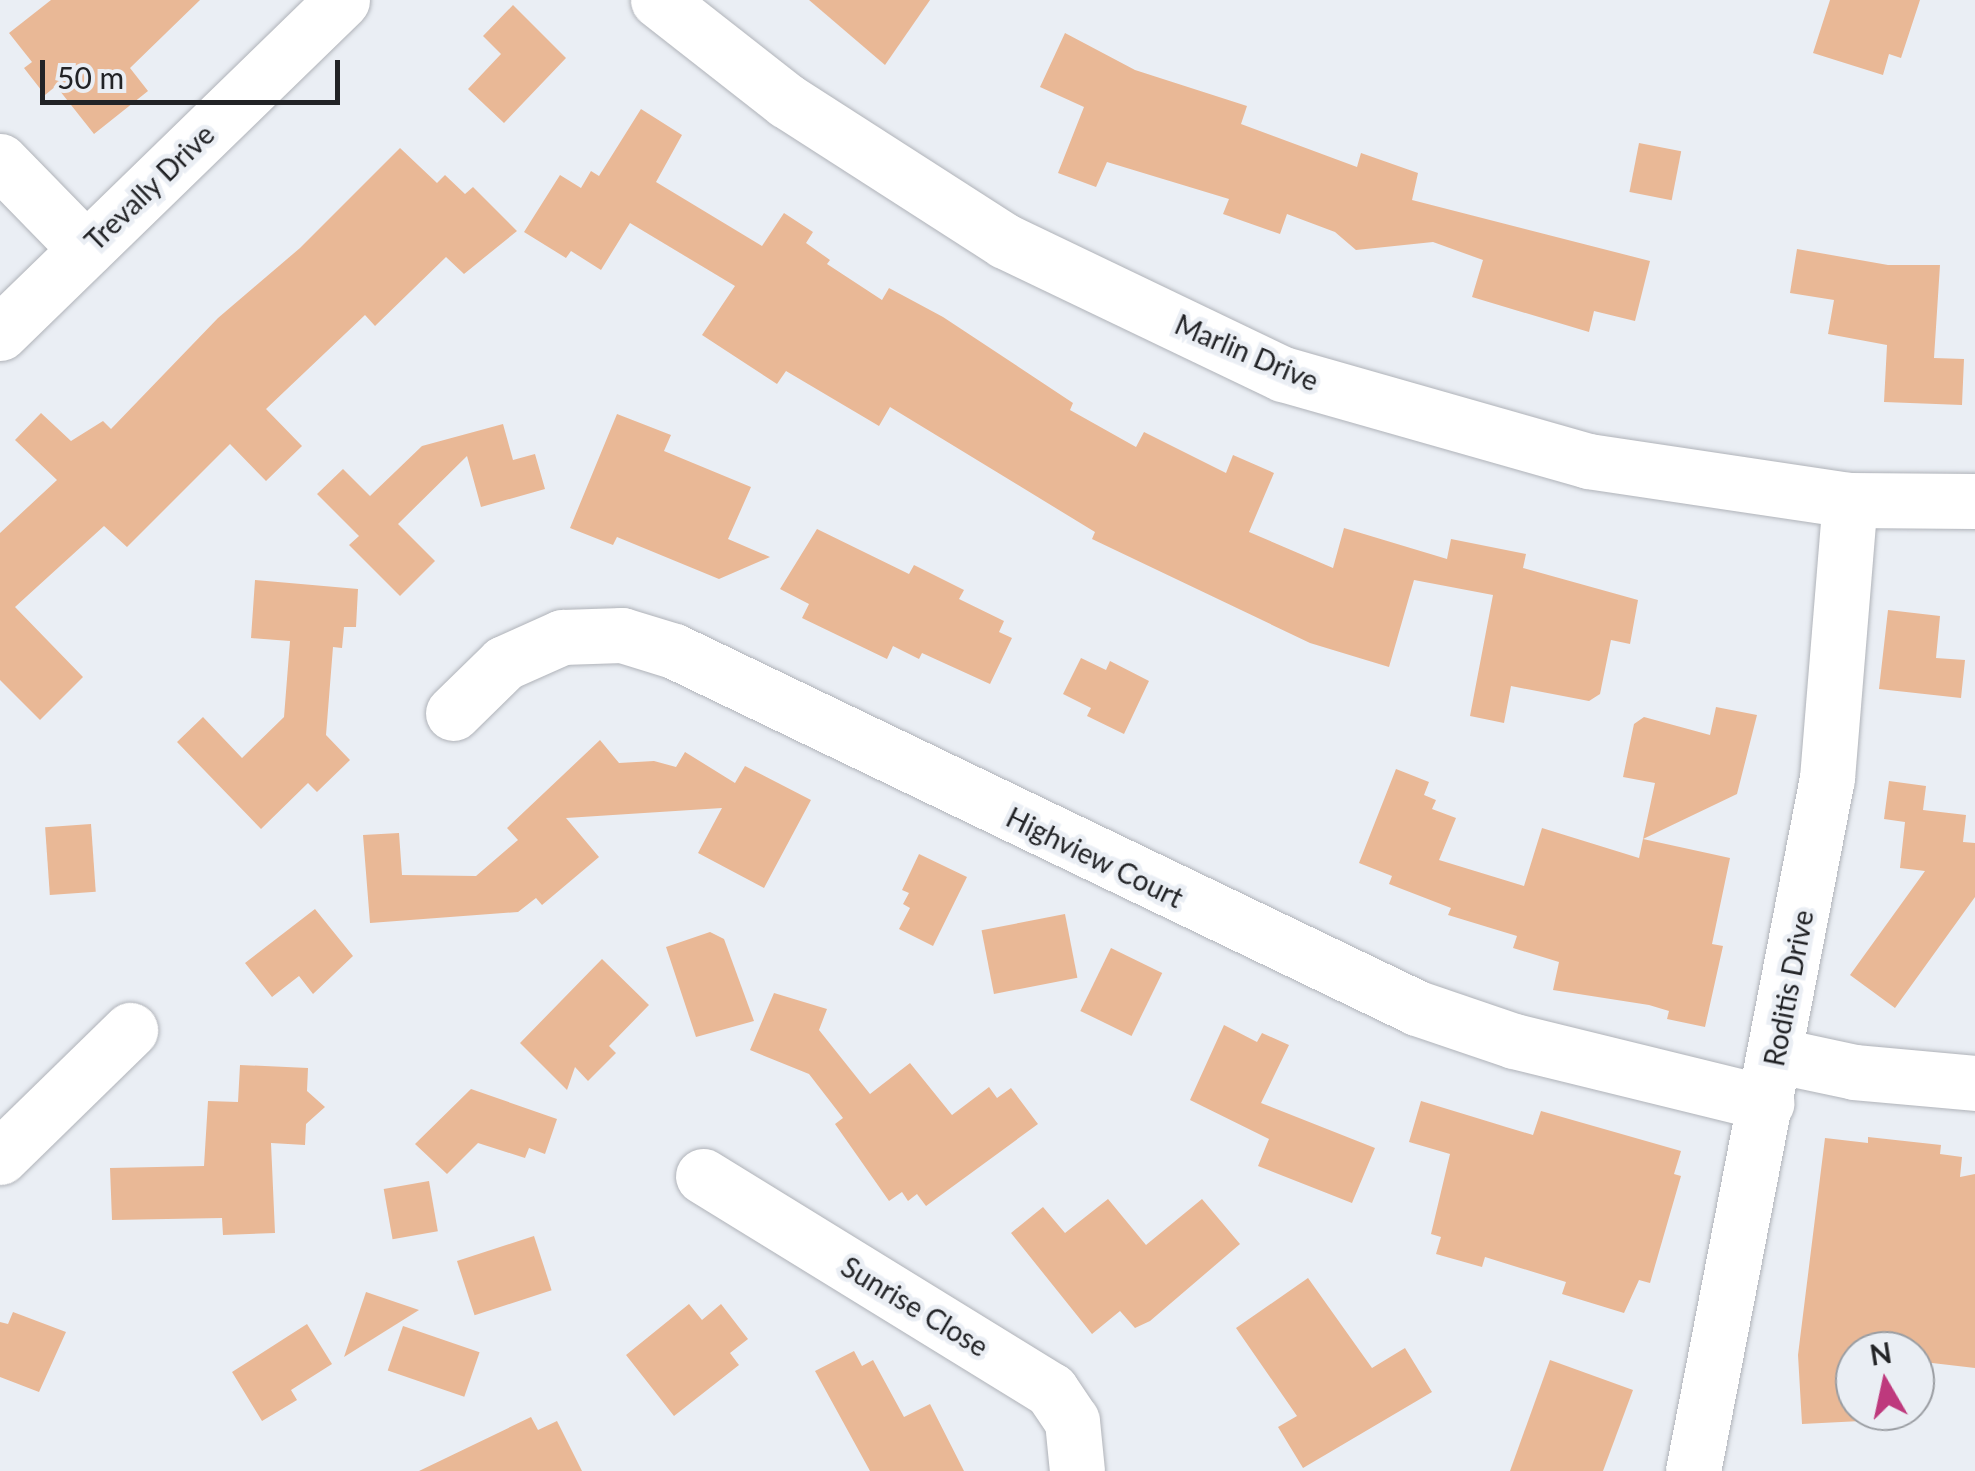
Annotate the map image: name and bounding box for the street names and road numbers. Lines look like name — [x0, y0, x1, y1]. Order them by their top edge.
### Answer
street label: Trevally Drive — [77, 117, 221, 257]
street label: Marlin Drive — [1170, 307, 1324, 397]
street label: Highview Court — [1001, 800, 1189, 914]
street label: Roditis Drive — [1756, 907, 1820, 1069]
street label: Sunrise Close — [836, 1249, 994, 1363]

